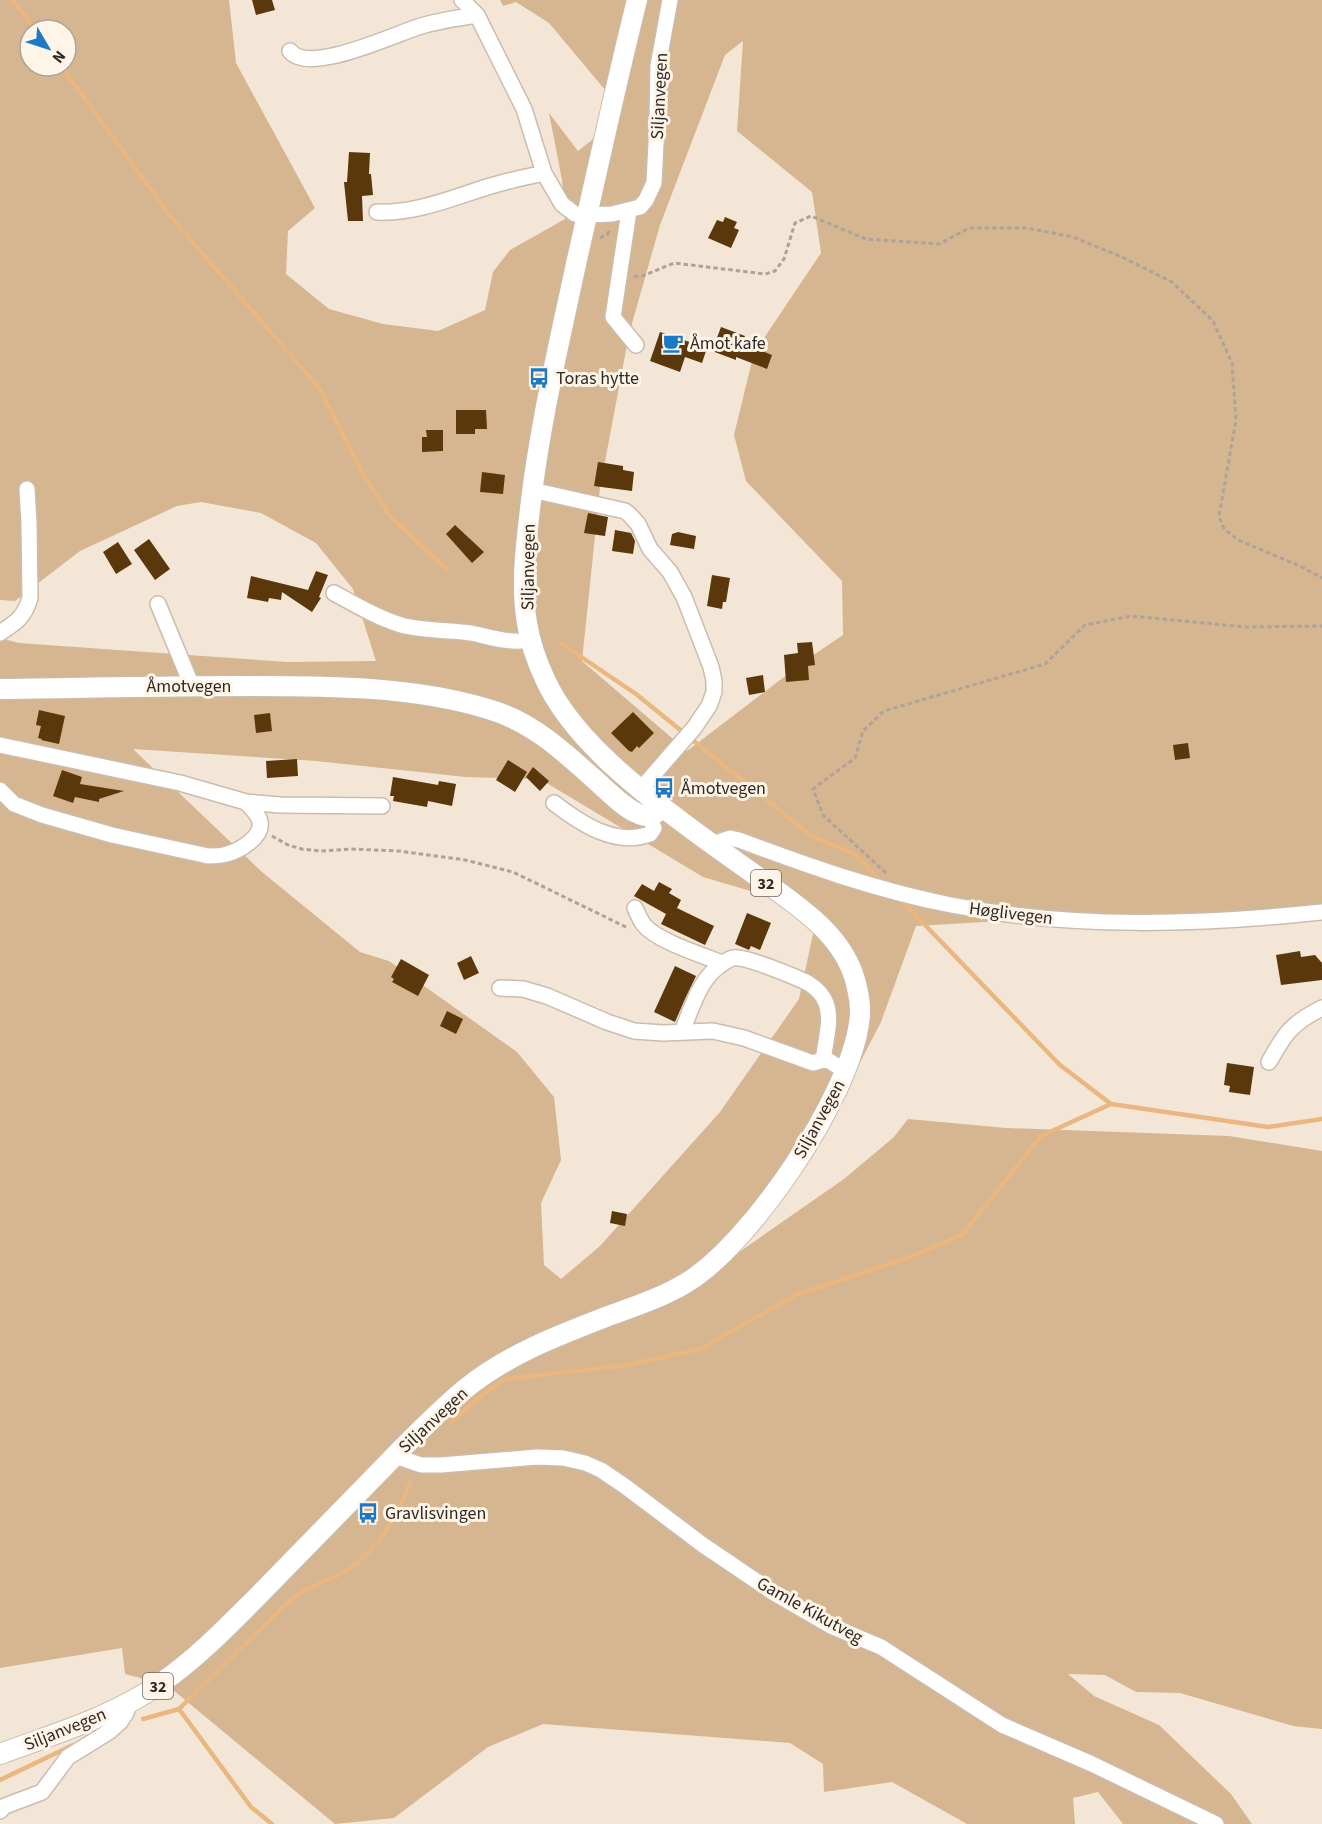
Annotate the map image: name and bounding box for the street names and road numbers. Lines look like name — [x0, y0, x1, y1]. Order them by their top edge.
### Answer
street label: Siljanvegen — [645, 52, 674, 140]
street label: Siljanvegen — [515, 523, 542, 611]
street label: Åmotvegen — [147, 674, 231, 699]
road number: 32 — [751, 870, 781, 896]
street label: Høglivegen — [968, 896, 1054, 931]
street label: Siljanvegen — [787, 1075, 851, 1163]
street label: Siljanvegen — [393, 1382, 474, 1459]
street label: Gamle Kikutveg — [752, 1571, 867, 1650]
road number: 32 — [143, 1673, 173, 1699]
street label: Siljanvegen — [20, 1702, 110, 1757]

